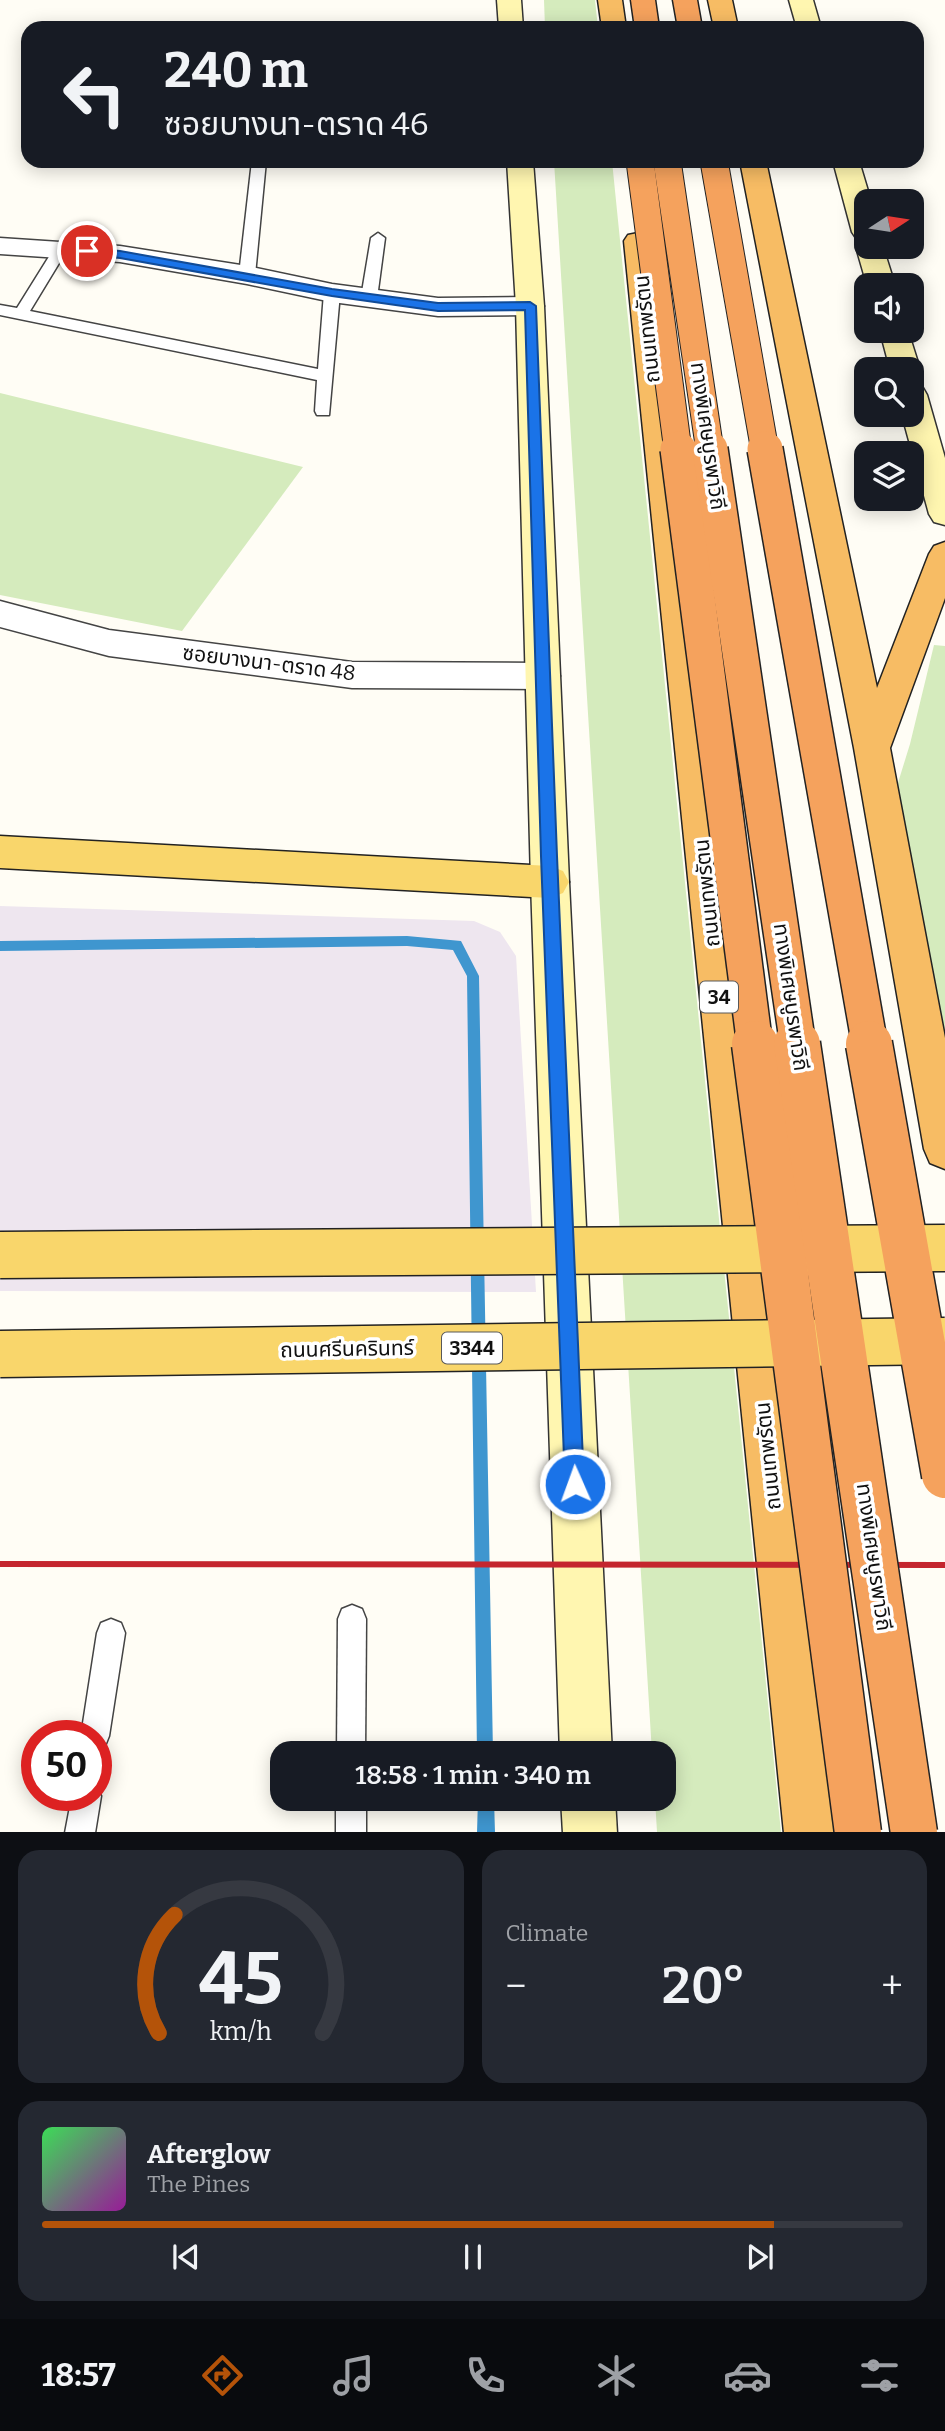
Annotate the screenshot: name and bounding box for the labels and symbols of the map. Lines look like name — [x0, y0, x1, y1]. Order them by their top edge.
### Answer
north arrow — [854, 189, 924, 259]
pin — [57, 221, 117, 281]
street label: ถนนเทพรัตน — [628, 274, 666, 384]
street label: ทางพิเศษบูรพาวิถี — [685, 361, 731, 511]
street label: ซอยบางนา-ตราด 48 — [181, 640, 357, 686]
street label: ถนนเทพรัตน — [688, 838, 726, 948]
street label: ทางพิเศษบูรพาวิถี — [768, 922, 814, 1072]
road number: 34 — [700, 981, 738, 1012]
road number: 3344 — [442, 1332, 502, 1364]
street label: ถนนศรีนครินทร์ — [280, 1335, 415, 1363]
street label: ถนนเทพรัตน — [749, 1401, 787, 1511]
position arrow — [538, 1447, 612, 1521]
street label: ทางพิเศษบูรพาวิถี — [851, 1482, 897, 1632]
speed limit sign: 50 — [21, 1720, 112, 1811]

